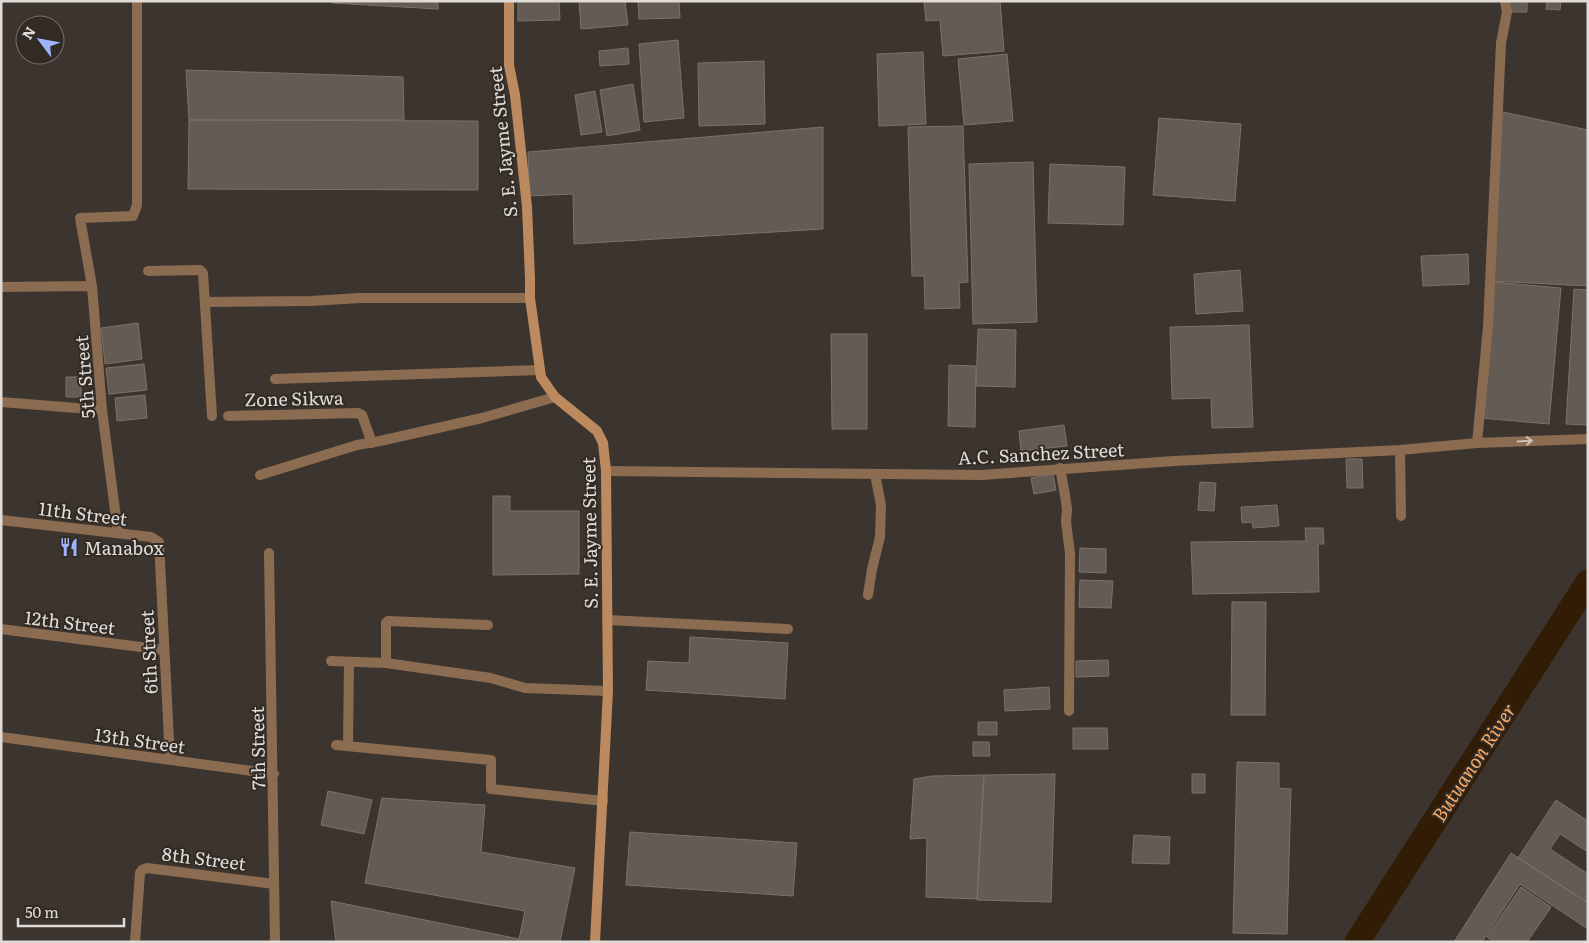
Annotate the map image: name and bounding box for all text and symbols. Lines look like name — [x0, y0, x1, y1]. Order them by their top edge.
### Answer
north arrow — [15, 15, 65, 65]
text: N — [17, 22, 40, 43]
street label: S. E. Jayme Street — [481, 64, 523, 219]
street label: 5th Street — [67, 334, 101, 420]
street label: Zone Sikwa — [244, 384, 344, 412]
street label: A.C. Sanchez Street — [957, 435, 1126, 471]
one-way arrow — [1517, 436, 1533, 445]
street label: S. E. Jayme Street — [574, 456, 604, 609]
street label: 11th Street — [37, 494, 130, 532]
place label: Manabox — [84, 534, 164, 561]
restaurant icon: Manabox — [58, 536, 80, 558]
street label: 12th Street — [23, 603, 117, 641]
street label: 6th Street — [132, 609, 164, 695]
water label: Butuanon River — [1424, 697, 1522, 827]
street label: 7th Street — [243, 705, 271, 790]
street label: 13th Street — [93, 720, 188, 760]
street label: 8th Street — [161, 839, 248, 877]
scale bar — [18, 896, 124, 928]
text: 50 m — [25, 900, 59, 923]

